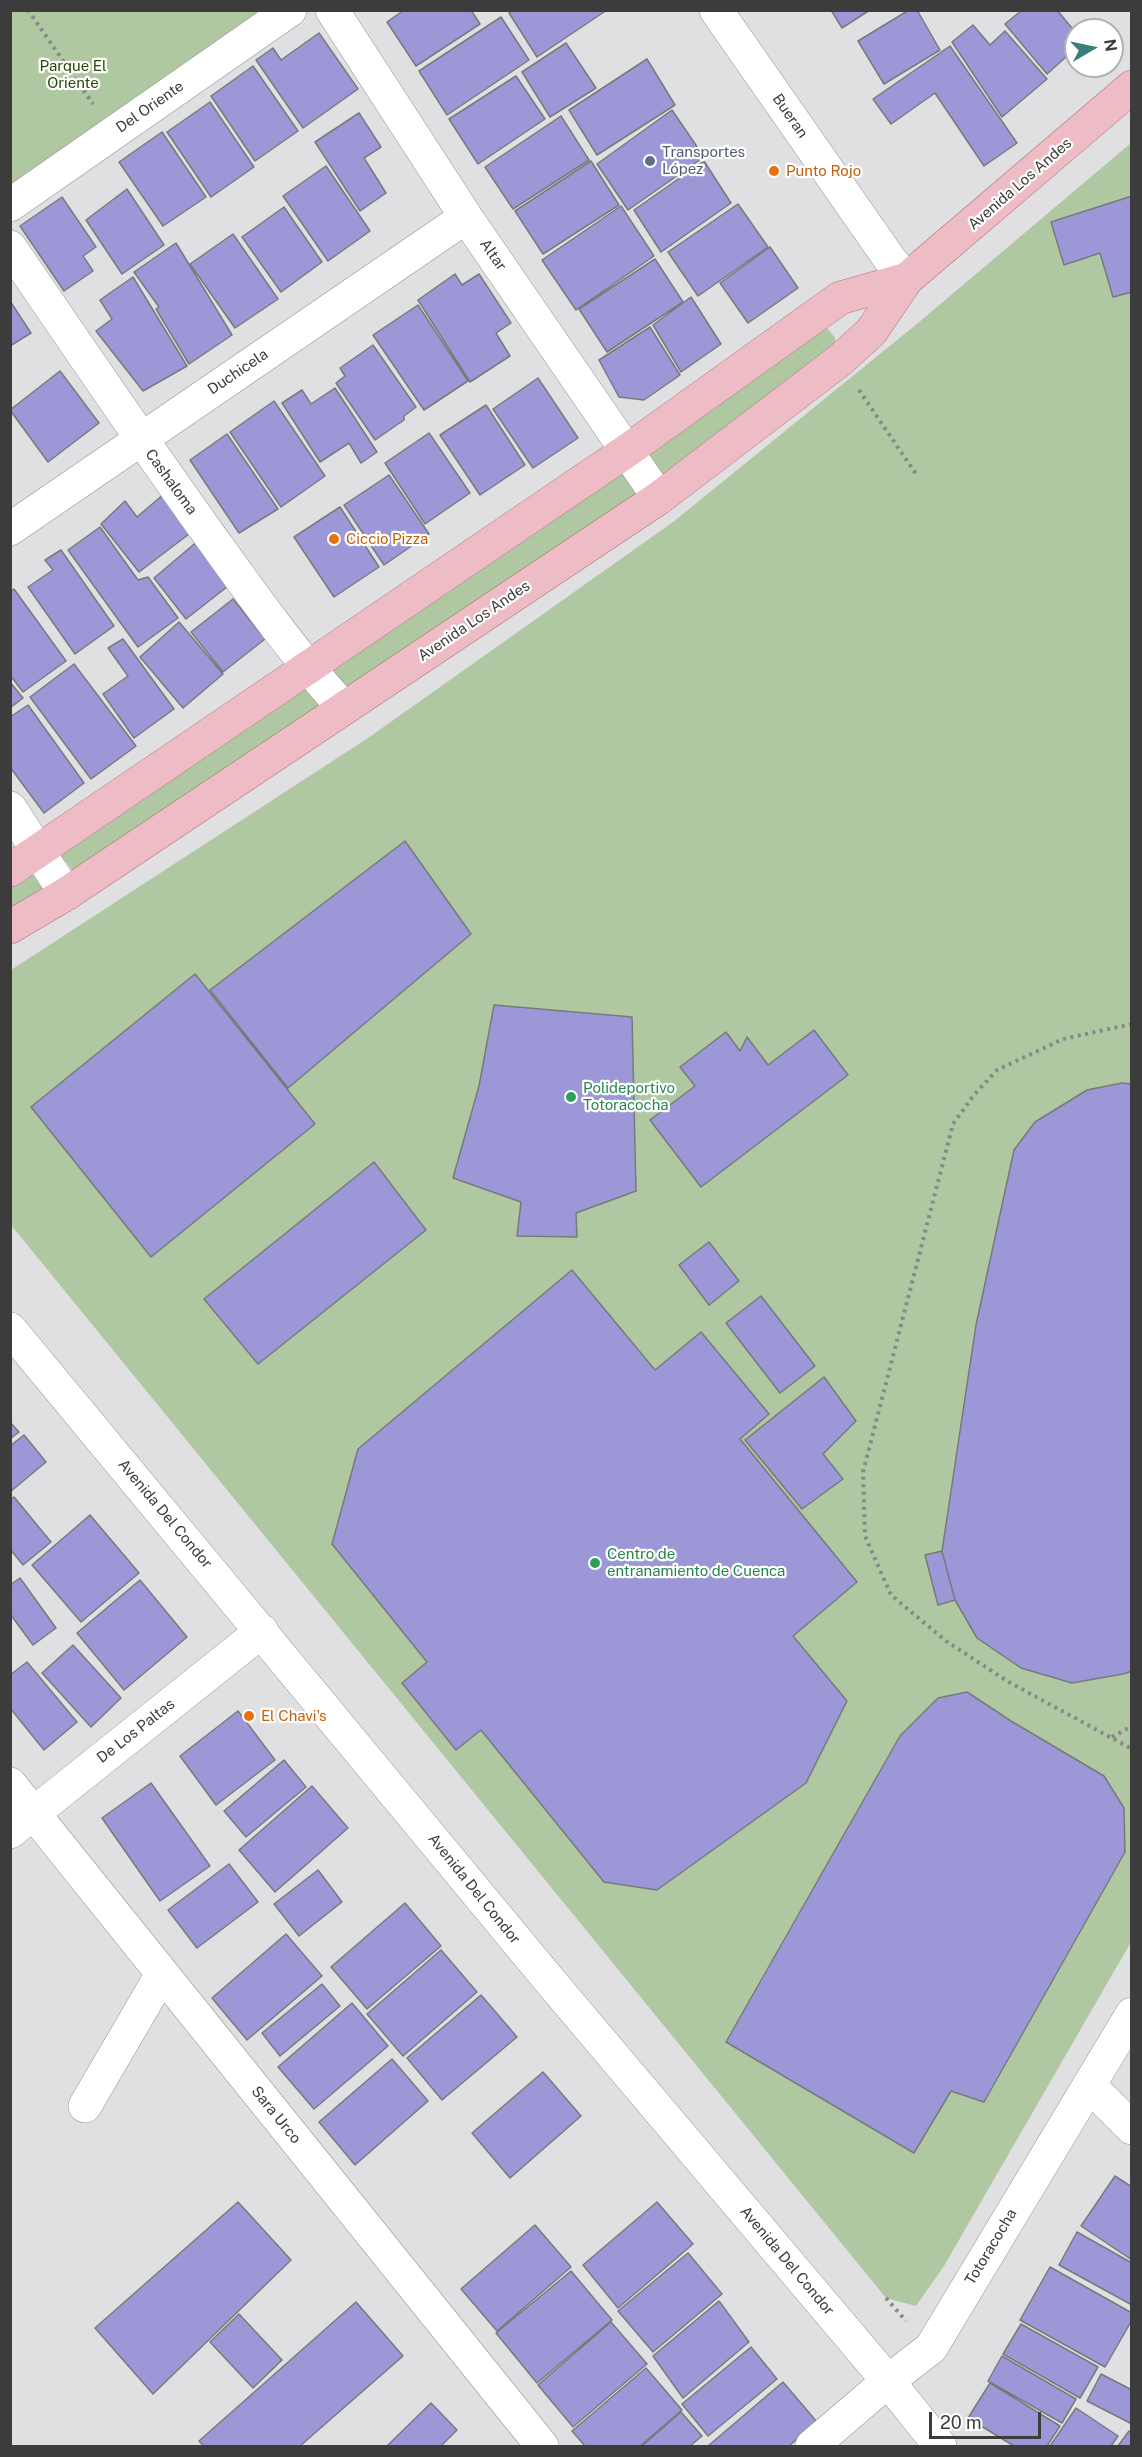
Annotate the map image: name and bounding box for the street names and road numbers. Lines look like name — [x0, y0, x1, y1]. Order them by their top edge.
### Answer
street label: Del Oriente — [113, 77, 187, 137]
street label: Bueran — [768, 90, 812, 142]
street label: Avenida Los Andes — [965, 134, 1075, 234]
street label: Altar — [476, 236, 510, 274]
street label: Duchicela — [204, 345, 272, 399]
street label: Cashaloma — [141, 446, 201, 518]
street label: Avenida Los Andes — [415, 577, 533, 665]
street label: Avenida Del Condor — [114, 1456, 216, 1572]
street label: De Los Paltas — [93, 1695, 179, 1767]
street label: Avenida Del Condor — [424, 1830, 524, 1948]
street label: Sara Urco — [247, 2083, 305, 2147]
street label: Avenida Del Condor — [736, 2203, 838, 2319]
street label: Totoracocha — [961, 2206, 1021, 2288]

